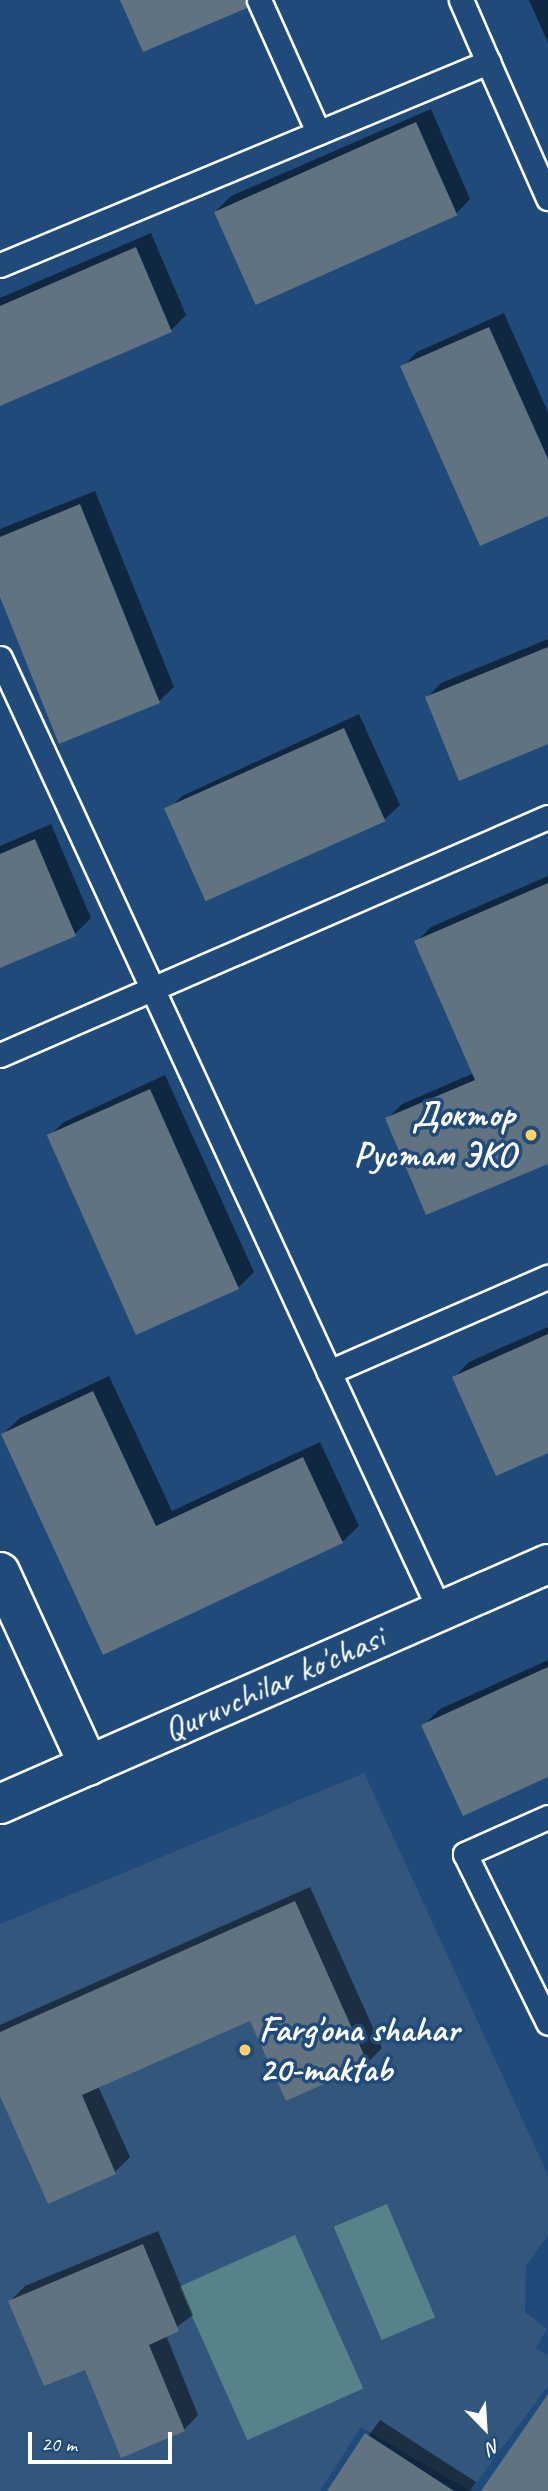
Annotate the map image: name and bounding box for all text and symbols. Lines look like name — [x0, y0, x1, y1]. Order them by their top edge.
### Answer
place label: Доктор Рустам ЭКО — [354, 1094, 515, 1176]
marker: Доктор Рустам ЭКО — [521, 1125, 541, 1145]
street label: Quruvchilar ko'chasi — [157, 1617, 391, 1751]
place label: Farg'ona shahar 20-maktab — [259, 2009, 458, 2091]
marker: Farg'ona shahar 20-maktab — [237, 2042, 253, 2058]
north arrow — [450, 2393, 520, 2463]
scale bar — [32, 2418, 175, 2462]
text: 20 m — [41, 2431, 77, 2457]
text: N — [483, 2434, 504, 2461]

